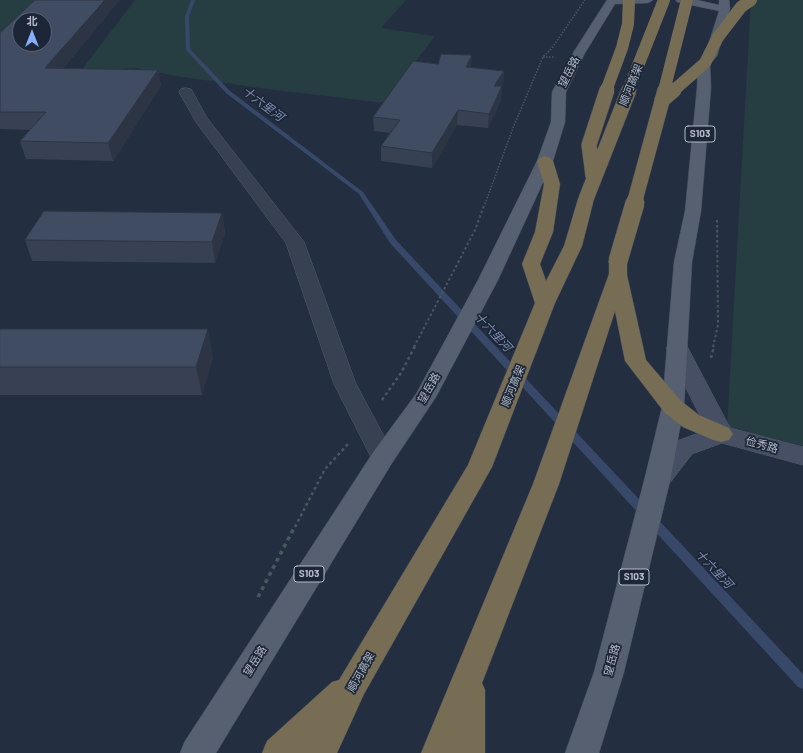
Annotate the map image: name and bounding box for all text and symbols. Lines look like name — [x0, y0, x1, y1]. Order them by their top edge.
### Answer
north arrow — [12, 12, 52, 52]
text: 北 — [27, 14, 38, 27]
street label: 望岳路 — [556, 54, 582, 90]
street label: 顺河高架 — [617, 62, 645, 108]
water label: 十六里河 — [239, 84, 287, 124]
road number: S103 — [685, 126, 715, 142]
water label: 十六里河 — [471, 310, 515, 354]
street label: 顺河高架 — [499, 363, 527, 409]
street label: 望岳路 — [415, 370, 443, 406]
street label: 俭秀路 — [744, 434, 780, 456]
water label: 十六里河 — [692, 547, 736, 591]
road number: S103 — [294, 566, 324, 582]
road number: S103 — [619, 569, 649, 585]
street label: 望岳路 — [601, 642, 623, 678]
street label: 望岳路 — [241, 644, 269, 678]
street label: 顺河高架 — [345, 650, 377, 694]

